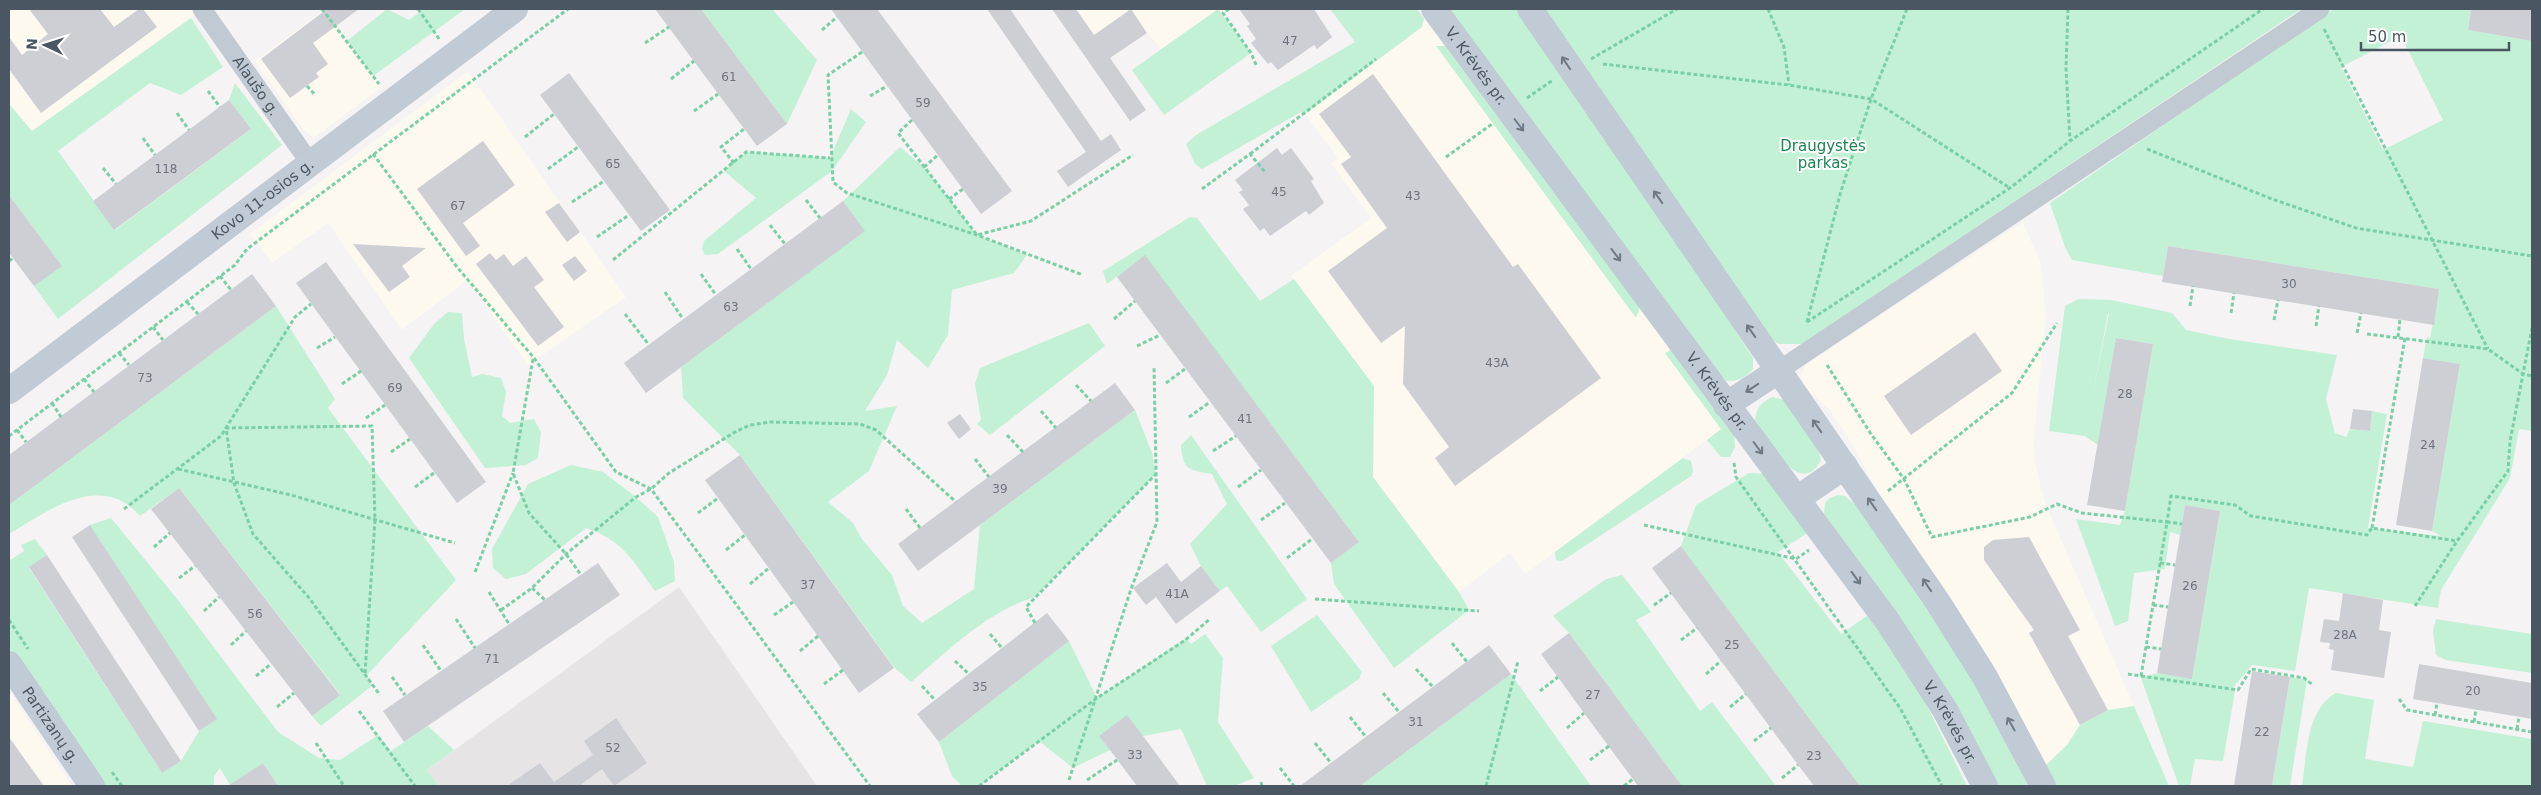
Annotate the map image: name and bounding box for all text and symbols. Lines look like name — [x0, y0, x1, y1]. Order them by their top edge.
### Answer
north arrow — [20, 20, 70, 70]
scale bar — [2361, 20, 2508, 52]
street label: V. Krėvės pr. — [1441, 23, 1511, 109]
text: 50 m — [2368, 28, 2406, 46]
house number: 47 — [1282, 34, 1298, 48]
text: N — [24, 38, 40, 50]
street label: Alaušo g. — [229, 52, 283, 119]
one-way arrow — [1561, 56, 1571, 70]
house number: 61 — [721, 70, 737, 84]
house number: 59 — [915, 96, 931, 110]
one-way arrow — [1514, 118, 1524, 132]
park label: Draugystės parkas — [1780, 137, 1866, 172]
street label: Kovo 11-osios g. — [208, 155, 317, 244]
house number: 65 — [605, 157, 621, 171]
house number: 118 — [155, 162, 177, 176]
house number: 45 — [1271, 185, 1287, 199]
house number: 43 — [1405, 189, 1421, 203]
one-way arrow — [1653, 190, 1663, 204]
house number: 67 — [450, 199, 466, 213]
one-way arrow — [1611, 248, 1621, 262]
house number: 30 — [2281, 277, 2297, 291]
house number: 63 — [723, 300, 739, 314]
one-way arrow — [1746, 324, 1756, 338]
street label: V. Krėvės pr. — [1682, 349, 1752, 434]
house number: 43A — [1485, 356, 1510, 370]
house number: 73 — [137, 371, 153, 385]
house number: 69 — [387, 381, 403, 395]
one-way arrow — [1746, 383, 1760, 393]
house number: 28 — [2117, 387, 2133, 401]
house number: 41 — [1237, 412, 1253, 426]
one-way arrow — [1812, 419, 1822, 433]
house number: 24 — [2420, 438, 2436, 452]
one-way arrow — [1753, 441, 1764, 454]
house number: 39 — [992, 482, 1008, 496]
one-way arrow — [1867, 498, 1877, 512]
one-way arrow — [1851, 571, 1861, 585]
house number: 37 — [800, 578, 816, 592]
one-way arrow — [1922, 578, 1932, 592]
house number: 26 — [2182, 579, 2198, 593]
house number: 41A — [1165, 587, 1190, 601]
house number: 56 — [247, 607, 263, 621]
house number: 28A — [2333, 628, 2358, 642]
house number: 25 — [1724, 638, 1740, 652]
house number: 71 — [484, 652, 500, 666]
street label: V. Krėvės pr. — [1919, 677, 1981, 767]
house number: 35 — [972, 680, 988, 694]
street label: Partizanų g. — [18, 683, 83, 767]
house number: 20 — [2465, 684, 2481, 698]
house number: 27 — [1585, 688, 1601, 702]
house number: 31 — [1408, 715, 1424, 729]
one-way arrow — [2005, 717, 2015, 732]
house number: 22 — [2254, 725, 2270, 739]
house number: 52 — [605, 741, 621, 755]
house number: 33 — [1127, 748, 1143, 762]
house number: 23 — [1806, 749, 1822, 763]

